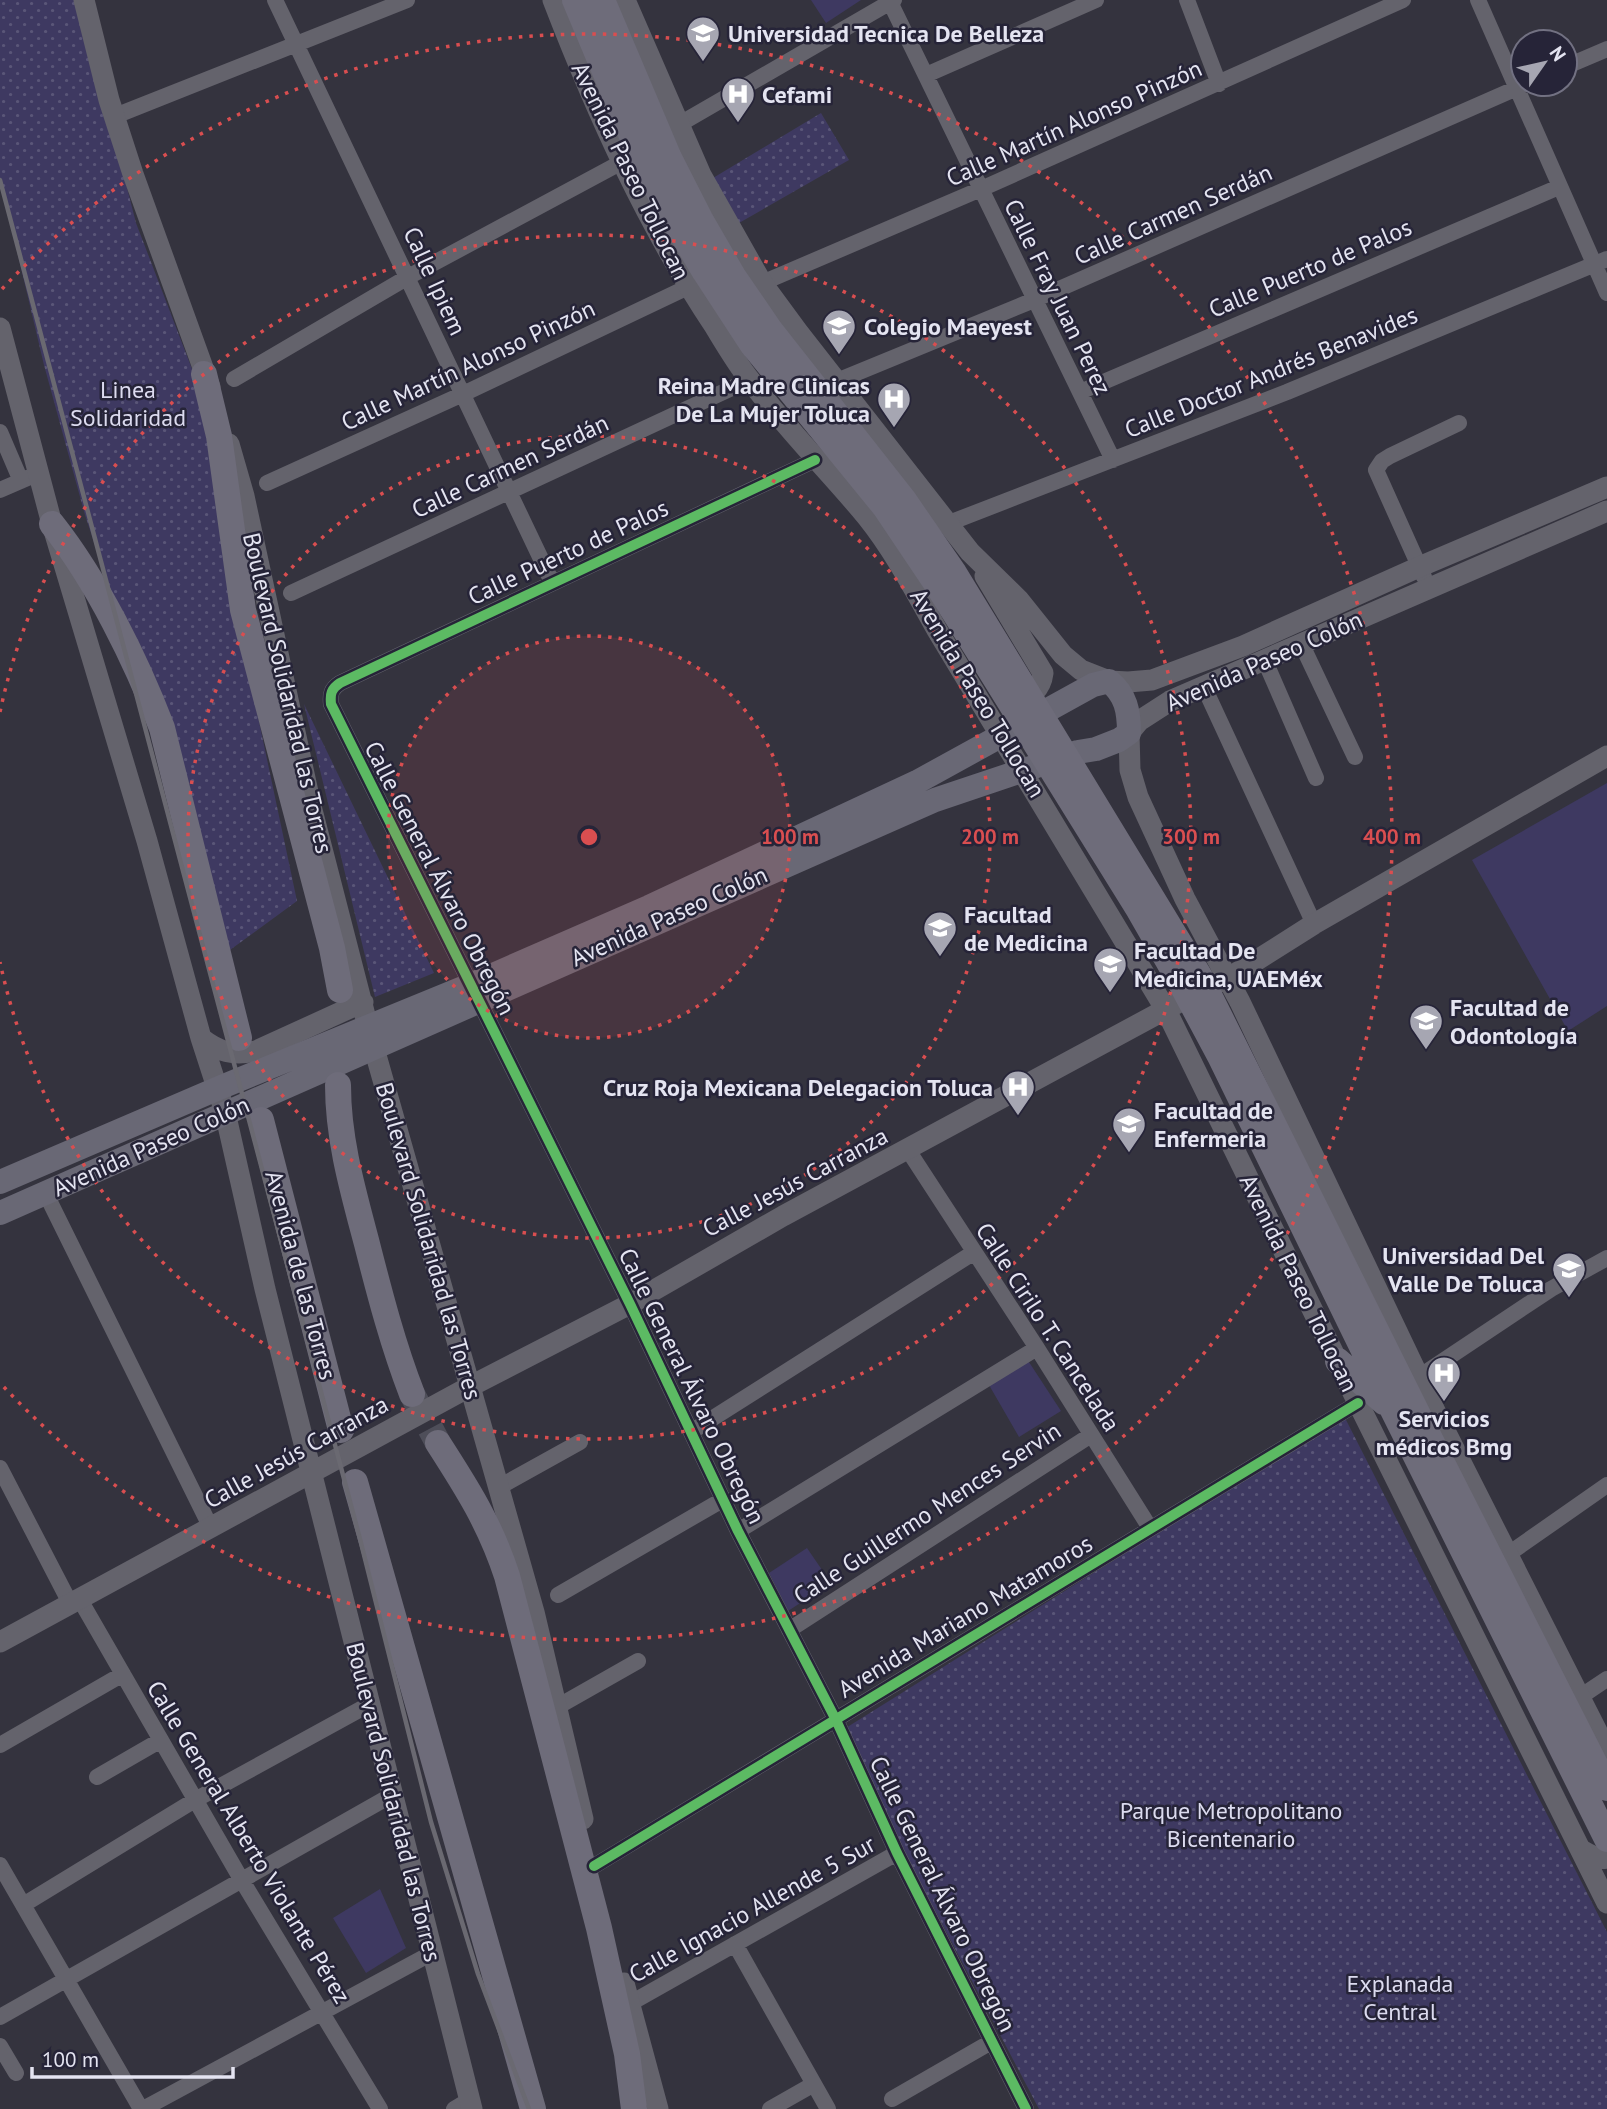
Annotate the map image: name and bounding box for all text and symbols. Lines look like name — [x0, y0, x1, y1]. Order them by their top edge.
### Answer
school or university icon: Universidad Tecnica De Belleza — [684, 14, 722, 63]
place label: Universidad Tecnica De Belleza — [728, 18, 1044, 49]
north arrow — [1509, 28, 1579, 98]
text: N — [1545, 42, 1572, 65]
street label: Calle Martín Alonso Pinzón — [941, 53, 1207, 193]
street label: Avenida Paseo Tollocan — [565, 57, 697, 285]
hospital icon: Cefami — [719, 75, 757, 124]
place label: Cefami — [762, 79, 832, 110]
street label: Calle Carmen Serdán — [1069, 156, 1277, 272]
street label: Calle Fray Juan Perez — [997, 194, 1119, 400]
street label: Calle Puerto de Palos — [1204, 211, 1416, 325]
street label: Calle Ipiem — [396, 222, 474, 340]
street label: Calle Martín Alonso Pinzón — [336, 292, 600, 438]
street label: Calle Doctor Andrés Benavides — [1120, 299, 1422, 445]
school or university icon: Colegio Maeyest — [820, 307, 858, 356]
place label: Colegio Maeyest — [864, 311, 1032, 342]
place label: Reina Madre Clinicas De La Mujer Toluca — [658, 370, 870, 429]
park label: Linea Solidaridad — [70, 374, 186, 433]
hospital icon: Reina Madre Clinicas De La Mujer Toluca — [875, 380, 913, 429]
street label: Calle Carmen Serdán — [407, 407, 613, 525]
street label: Calle Puerto de Palos — [463, 492, 673, 612]
street label: Boulevard Solidaridad las Torres — [236, 529, 340, 857]
street label: Avenida Paseo Tollocan — [903, 583, 1053, 803]
street label: Avenida Paseo Colón — [1161, 604, 1367, 718]
street label: Calle General Álvaro Obregón — [357, 736, 523, 1020]
text: 100 m — [761, 823, 819, 850]
text: 200 m — [961, 823, 1019, 850]
text: 300 m — [1162, 823, 1220, 850]
text: 400 m — [1363, 823, 1421, 850]
centre of rings — [577, 825, 601, 849]
street label: Avenida Paseo Colón — [566, 859, 772, 973]
place label: Facultad de Medicina — [964, 899, 1088, 958]
school or university icon: Facultad de Medicina — [921, 909, 959, 958]
place label: Facultad De Medicina, UAEMéx — [1134, 935, 1323, 994]
school or university icon: Facultad De Medicina, UAEMéx — [1091, 945, 1129, 994]
place label: Facultad de Odontología — [1450, 992, 1577, 1051]
school or university icon: Facultad de Odontología — [1407, 1002, 1445, 1051]
hospital icon: Cruz Roja Mexicana Delegacion Toluca — [999, 1068, 1037, 1117]
place label: Cruz Roja Mexicana Delegacion Toluca — [603, 1072, 993, 1103]
street label: Boulevard Solidaridad las Torres — [369, 1079, 489, 1403]
street label: Avenida Paseo Colón — [48, 1089, 254, 1203]
place label: Facultad de Enfermeria — [1154, 1095, 1273, 1154]
school or university icon: Facultad de Enfermeria — [1110, 1105, 1148, 1154]
street label: Calle Jesús Carranza — [697, 1120, 893, 1244]
street label: Avenida de las Torres — [258, 1167, 344, 1383]
street label: Avenida Paseo Tollocan — [1233, 1169, 1365, 1397]
street label: Calle Cirilo T. Cancelada — [969, 1217, 1127, 1437]
place label: Universidad Del Valle De Toluca — [1382, 1240, 1545, 1299]
street label: Calle General Álvaro Obregón — [612, 1243, 772, 1529]
school or university icon: Universidad Del Valle De Toluca — [1550, 1250, 1588, 1299]
hospital icon: Servicios médicos Bmg — [1425, 1354, 1463, 1403]
street label: Calle Jesús Carranza — [199, 1389, 393, 1515]
place label: Servicios médicos Bmg — [1376, 1403, 1512, 1462]
street label: Calle Guillermo Mences Servin — [788, 1415, 1066, 1611]
street label: Avenida Mariano Matamoros — [832, 1528, 1098, 1704]
street label: Boulevard Solidaridad las Torres — [339, 1639, 449, 1965]
street label: Calle General Alberto Violante Pérez — [140, 1675, 358, 2009]
street label: Calle General Álvaro Obregón — [863, 1751, 1023, 2037]
park label: Parque Metropolitano Bicentenario — [1120, 1795, 1342, 1854]
street label: Calle Ignacio Allende 5 Sur — [623, 1828, 881, 1990]
park label: Explanada Central — [1347, 1968, 1453, 2027]
scale bar — [32, 2036, 233, 2080]
text: 100 m — [42, 2046, 99, 2073]

